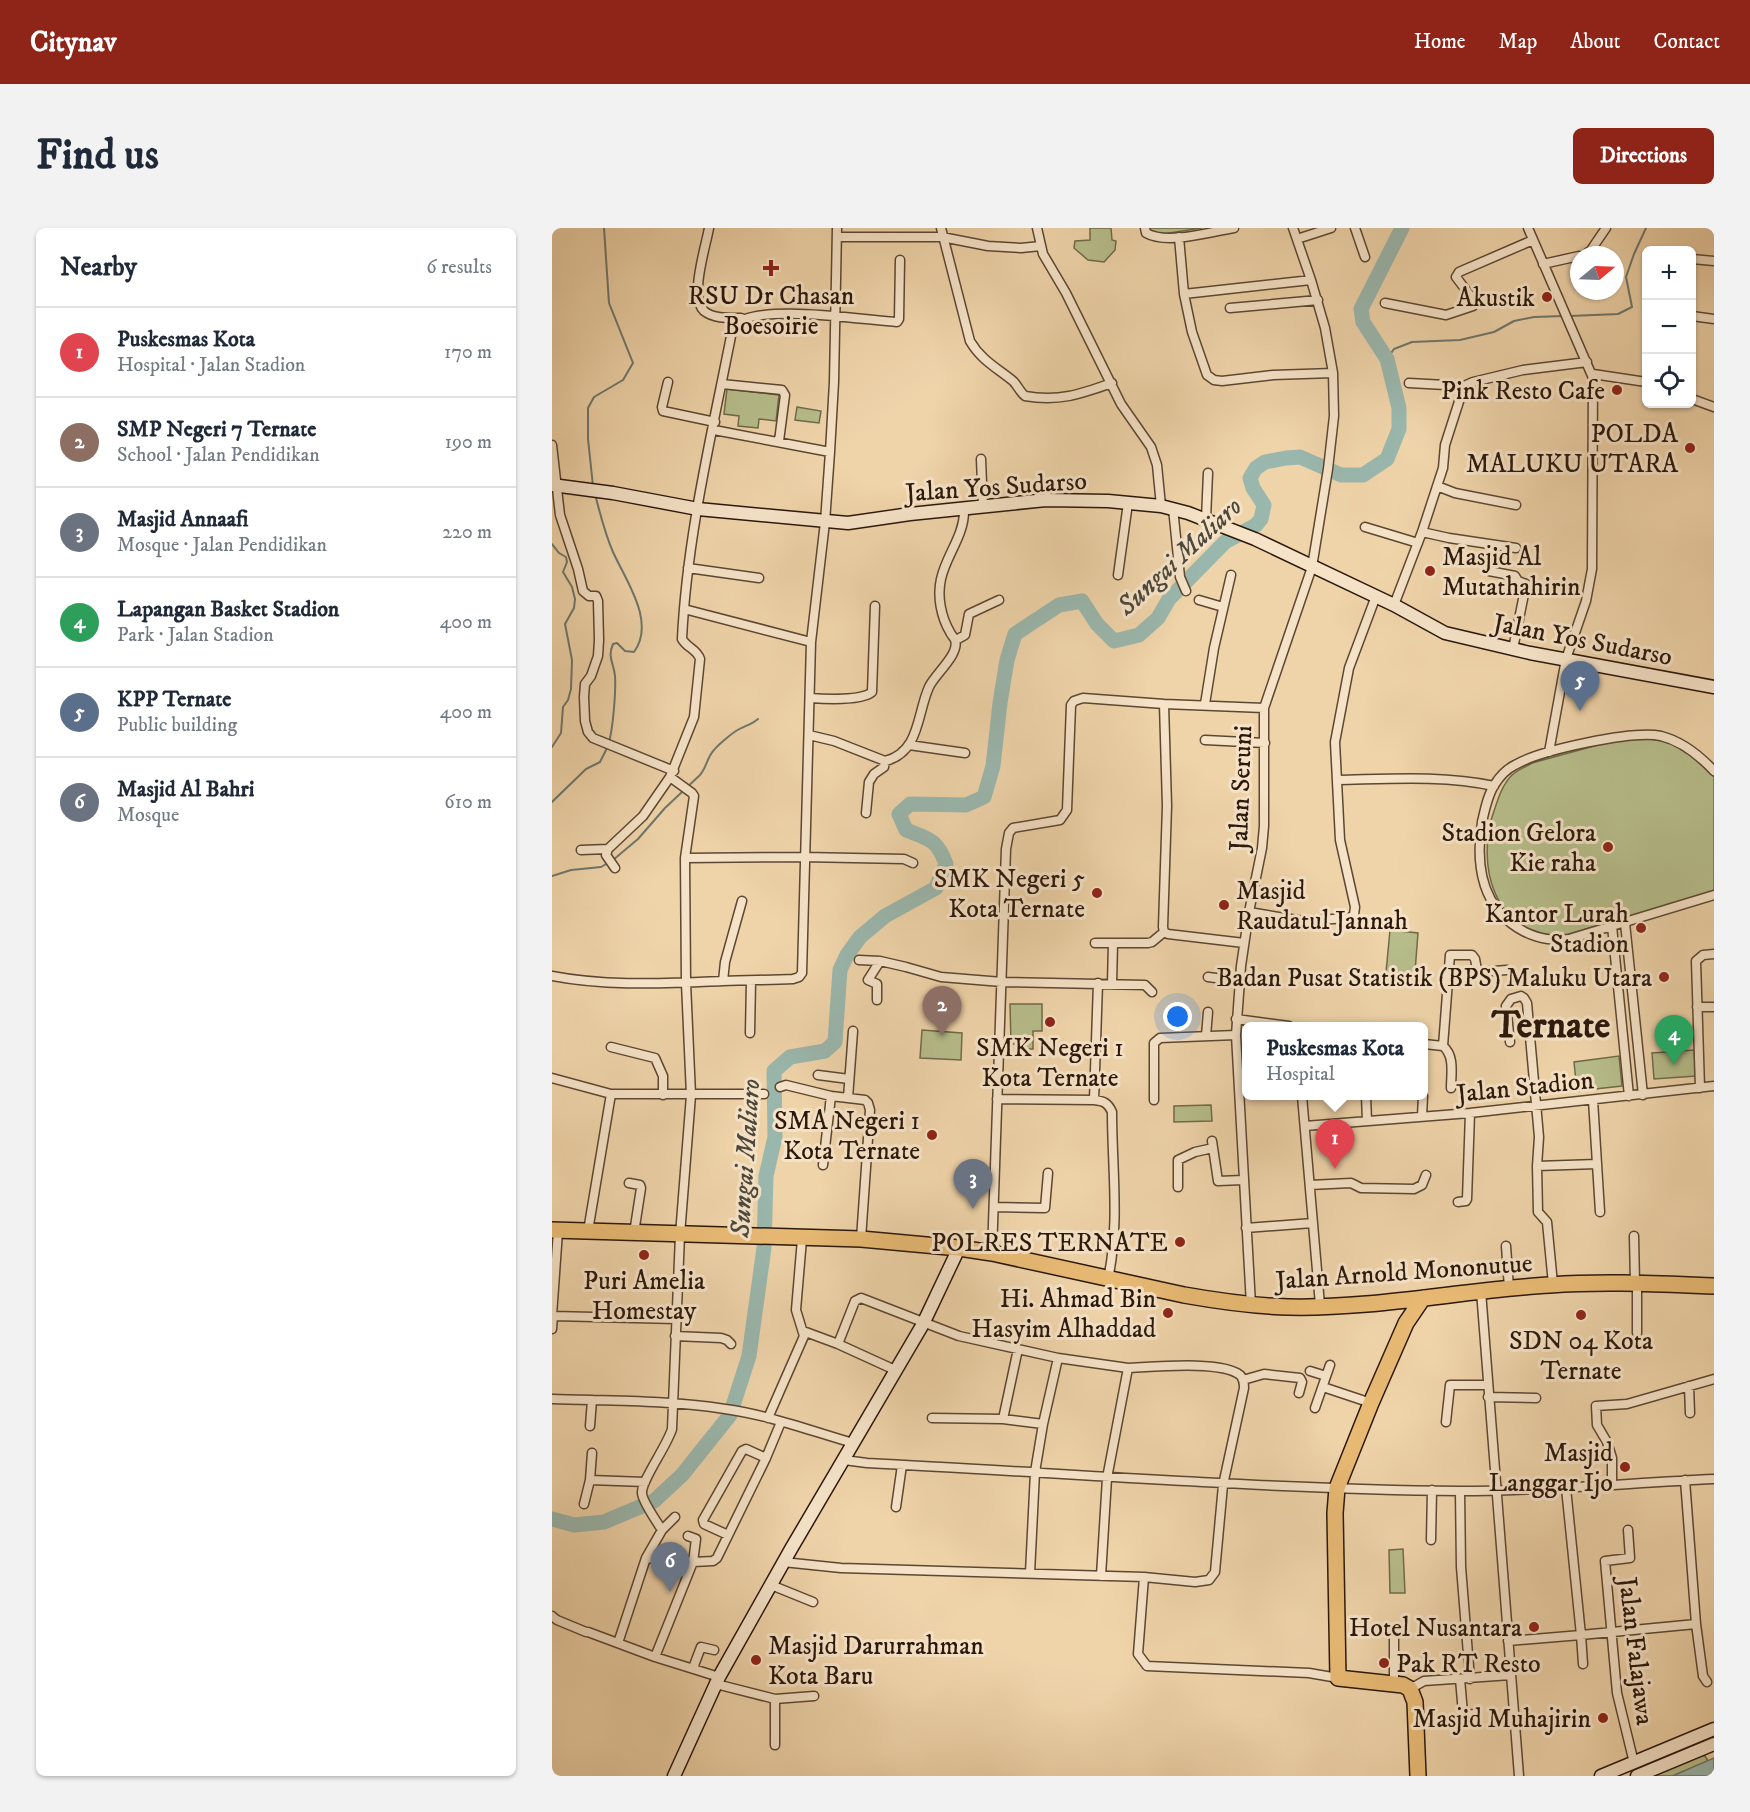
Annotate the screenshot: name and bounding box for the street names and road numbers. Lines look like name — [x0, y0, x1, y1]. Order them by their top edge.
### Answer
street label: Jalan Yos Sudarso — [902, 465, 1088, 510]
street label: Jalan Yos Sudarso — [1488, 607, 1675, 674]
street label: Jalan Seruni — [1223, 725, 1260, 853]
street label: Jalan Stadion — [1453, 1064, 1596, 1111]
street label: Jalan Arnold Mononutue — [1273, 1247, 1534, 1298]
street label: Jalan Falajawa — [1610, 1573, 1661, 1727]

